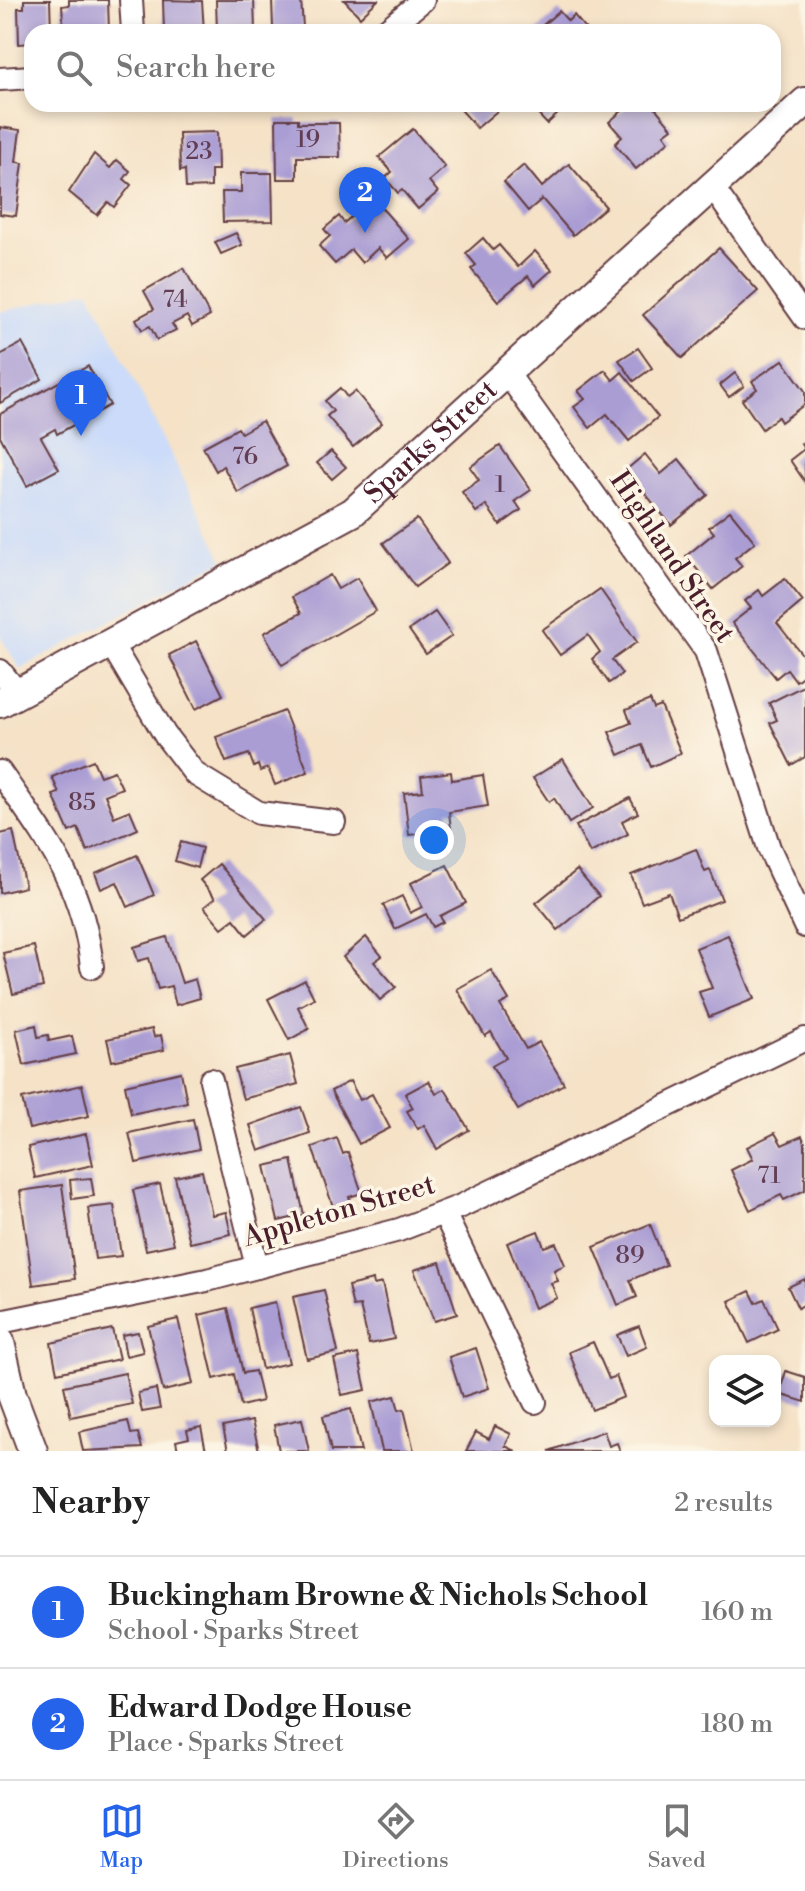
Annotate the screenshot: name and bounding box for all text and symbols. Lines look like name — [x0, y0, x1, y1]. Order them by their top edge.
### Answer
search box — [24, 24, 781, 112]
icon: search — [52, 46, 96, 90]
text: Search here — [116, 49, 276, 87]
house number: 19 — [296, 125, 320, 155]
house number: 23 — [186, 137, 212, 167]
pin: 2 — [339, 167, 391, 233]
house number: 74 — [162, 285, 188, 315]
pin: 1 — [55, 370, 107, 436]
street label: Sparks Street — [357, 372, 505, 511]
house number: 76 — [232, 442, 258, 472]
street label: Highland Street — [602, 464, 742, 650]
house number: 1 — [495, 470, 506, 500]
house number: 85 — [68, 788, 96, 818]
your location — [414, 820, 454, 860]
house number: 71 — [757, 1161, 781, 1191]
street label: Appleton Street — [238, 1167, 439, 1255]
house number: 89 — [615, 1241, 645, 1271]
map controls — [709, 1355, 781, 1427]
button: layers — [709, 1355, 781, 1427]
text: Nearby — [32, 1482, 150, 1524]
text: 2 results — [674, 1487, 773, 1519]
text: Buckingham Browne & Nichols School — [108, 1577, 648, 1615]
text: 1 — [52, 1596, 64, 1628]
text: 160 m — [702, 1596, 773, 1628]
text: School · Sparks Street — [108, 1615, 359, 1647]
text: Edward Dodge House — [108, 1689, 412, 1727]
text: 2 — [50, 1708, 66, 1740]
text: 180 m — [701, 1708, 773, 1740]
text: Place · Sparks Street — [108, 1727, 344, 1759]
tab: Map — [100, 1799, 144, 1874]
tab: Directions — [343, 1799, 449, 1874]
tab: Saved — [648, 1799, 705, 1874]

